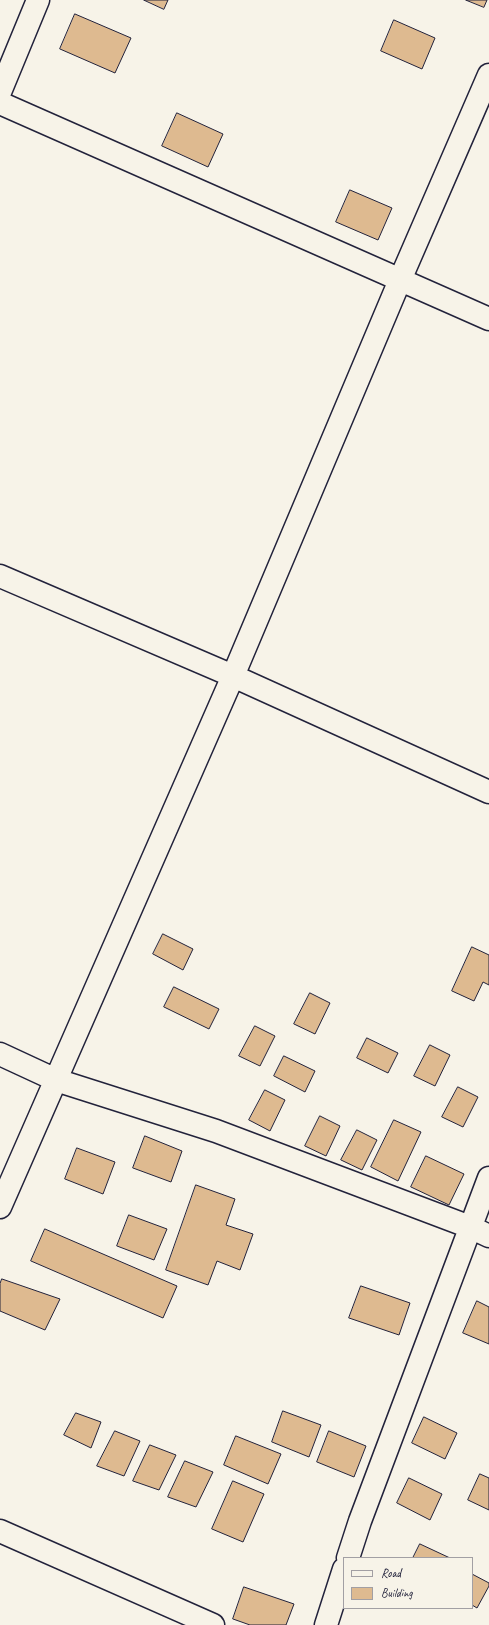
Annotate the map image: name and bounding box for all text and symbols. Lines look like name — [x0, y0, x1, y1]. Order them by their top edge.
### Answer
legend — [343, 1557, 473, 1609]
text: Road — [381, 1565, 401, 1581]
text: Building — [381, 1585, 413, 1601]

